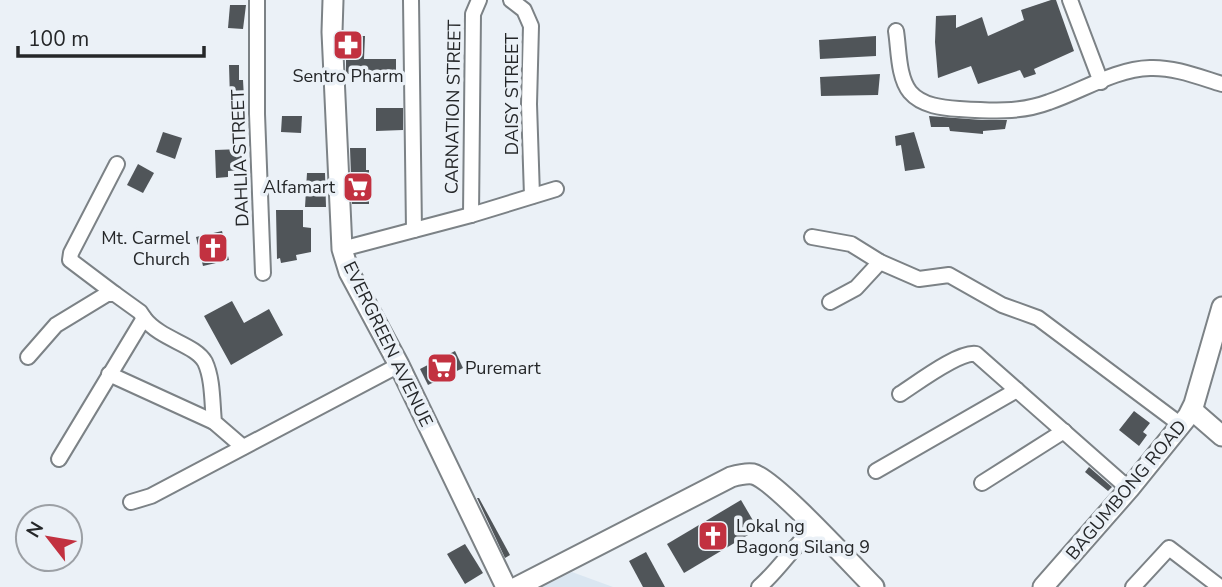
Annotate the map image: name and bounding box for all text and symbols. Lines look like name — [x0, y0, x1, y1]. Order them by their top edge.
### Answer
scale bar — [18, 14, 203, 58]
street label: CARNATION STREET — [439, 19, 467, 194]
text: 100 m — [28, 25, 89, 53]
pharmacy icon: Sentro Pharm — [331, 28, 365, 62]
street label: DAISY STREET — [500, 33, 524, 155]
place label: Sentro Pharm — [292, 64, 404, 88]
street label: DAHLIA STREET — [226, 89, 254, 227]
supermarket icon: Alfamart — [341, 170, 375, 204]
place label: Alfamart — [263, 175, 336, 199]
place label: Mt. Carmel Church — [101, 226, 191, 271]
church icon: Mt. Carmel Church — [196, 231, 230, 265]
street label: EVERGREEN AVENUE — [337, 257, 439, 431]
supermarket icon: Puremart — [425, 351, 459, 385]
place label: Puremart — [465, 356, 541, 380]
street label: BAGUMBONG ROAD — [1060, 415, 1192, 565]
north arrow — [14, 503, 84, 573]
place label: Lokal ng Bagong Silang 9 — [736, 514, 870, 559]
text: N — [20, 517, 50, 543]
church icon: Lokal ng Bagong Silang 9 — [696, 519, 730, 553]

